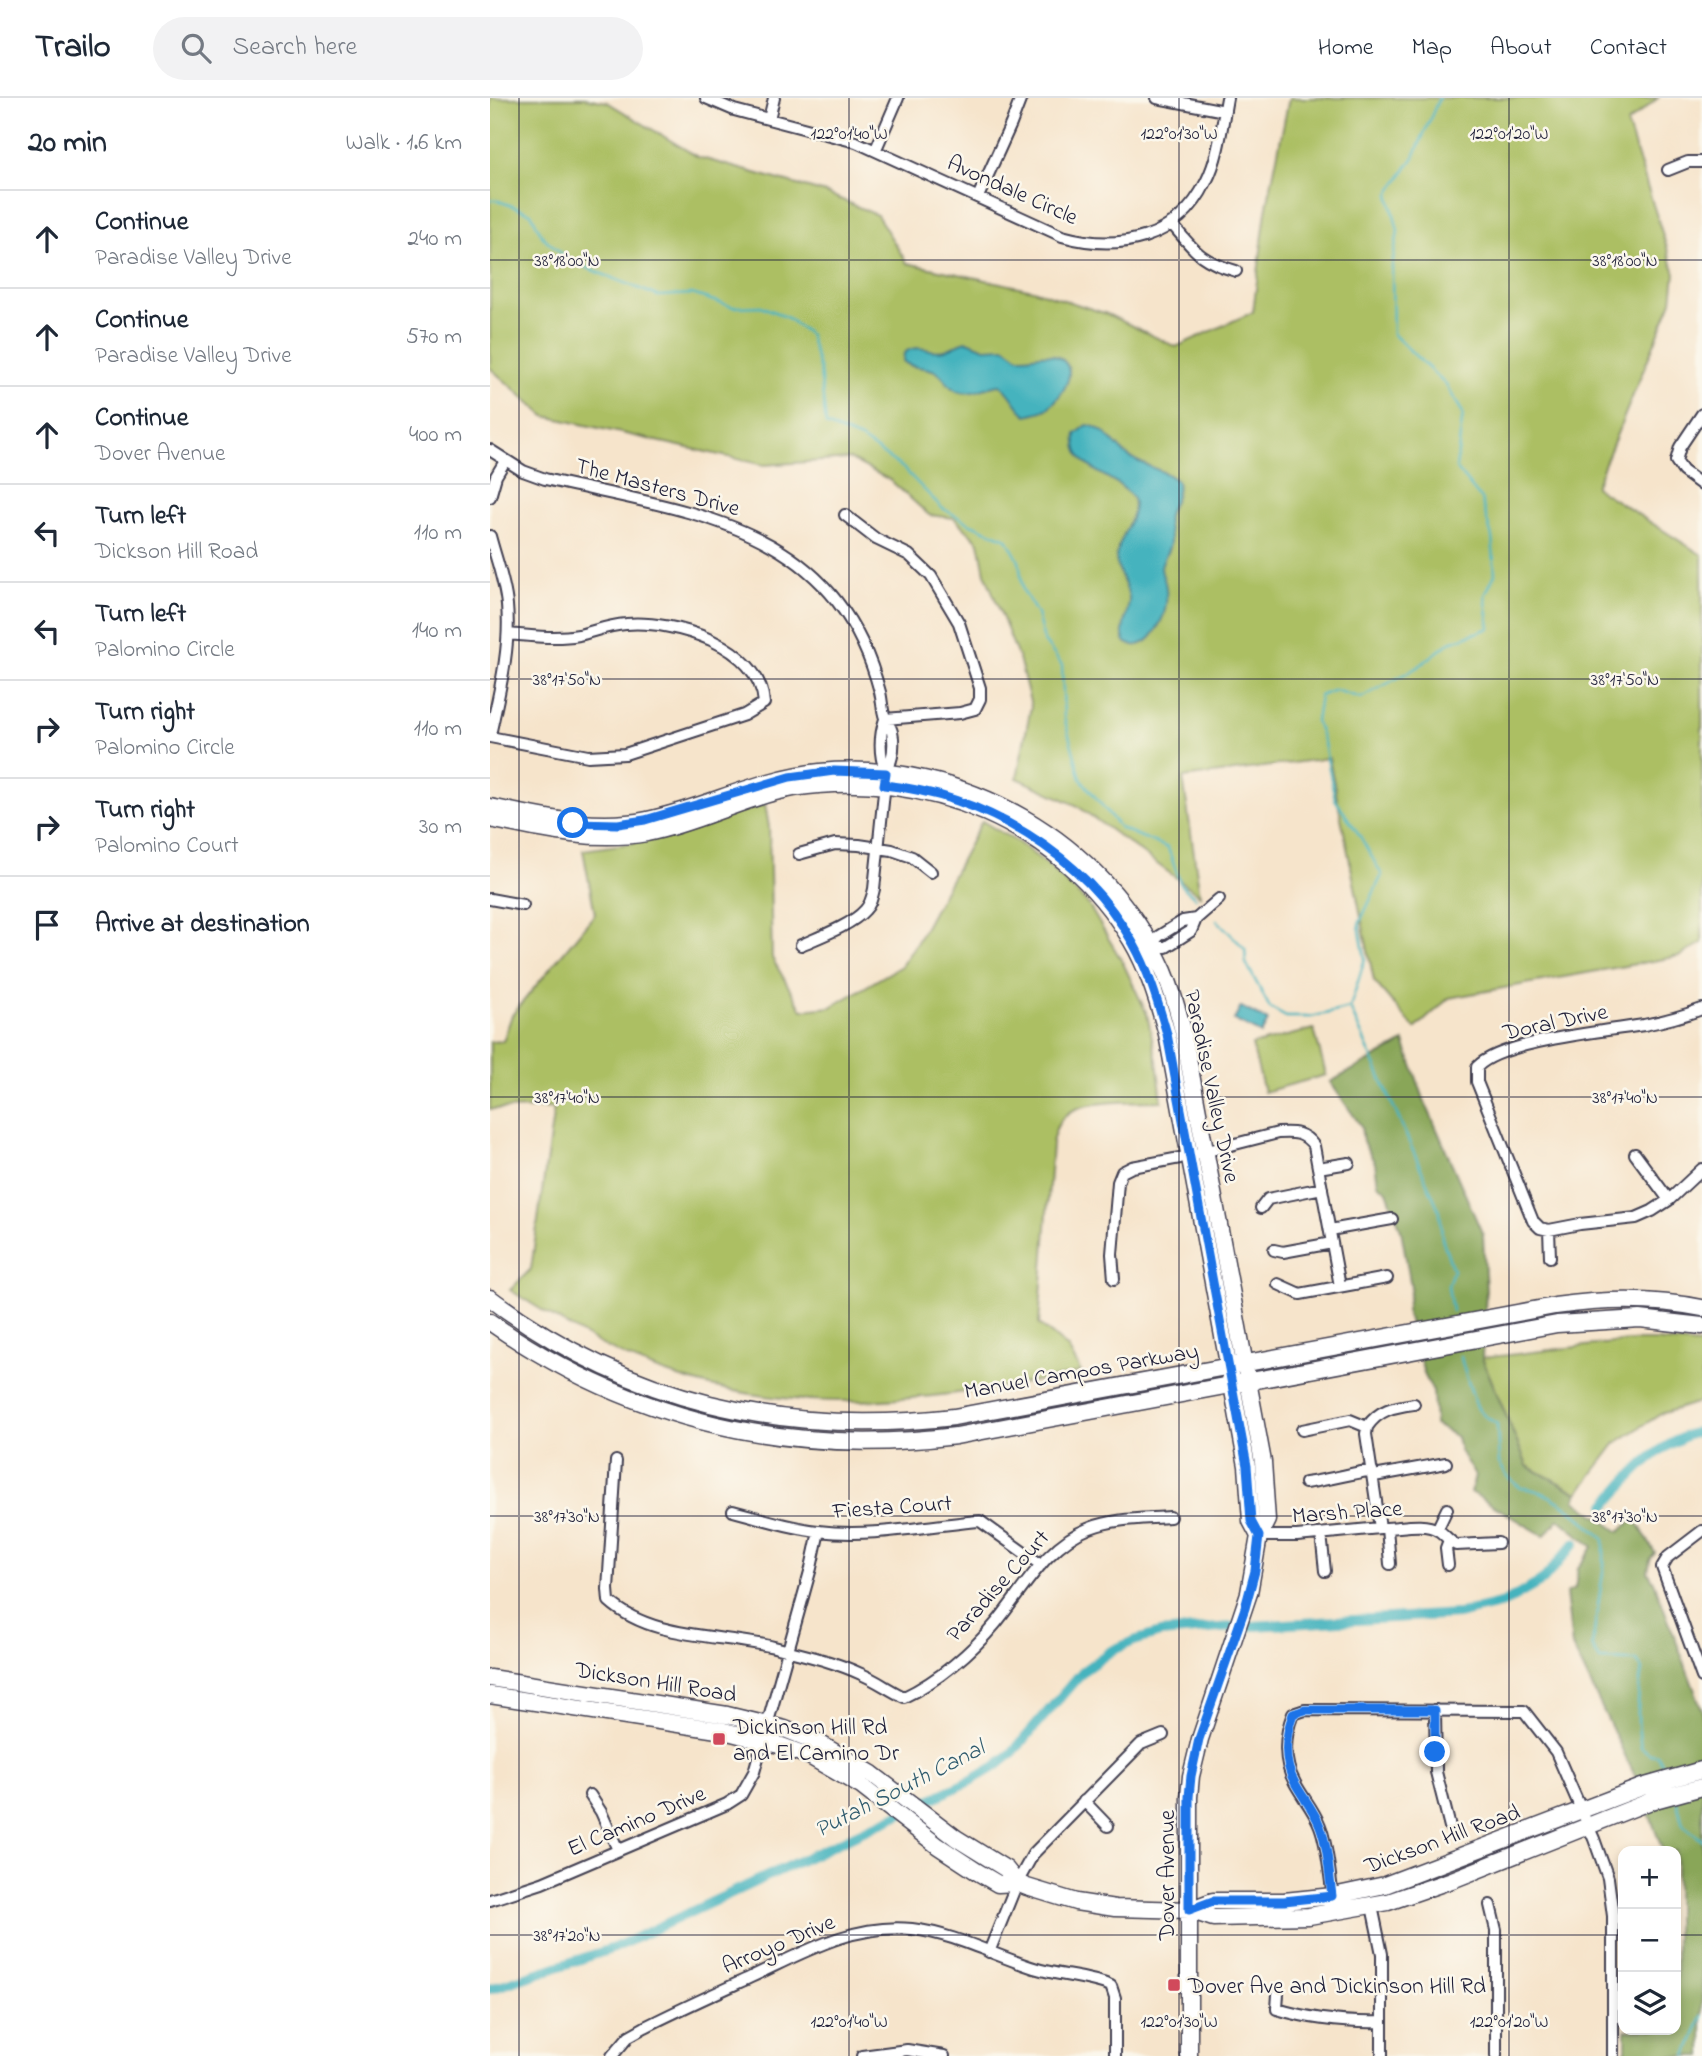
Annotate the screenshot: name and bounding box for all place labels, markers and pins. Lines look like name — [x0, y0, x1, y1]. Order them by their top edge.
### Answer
place label: Dickinson Hill Rd and El Camino Dr — [732, 1712, 900, 1771]
marker: Dickinson Hill Rd and El Camino Dr — [711, 1731, 727, 1747]
place label: Dover Ave and Dickinson Hill Rd — [1187, 1971, 1486, 2004]
marker: Dover Ave and Dickinson Hill Rd — [1166, 1977, 1182, 1993]

